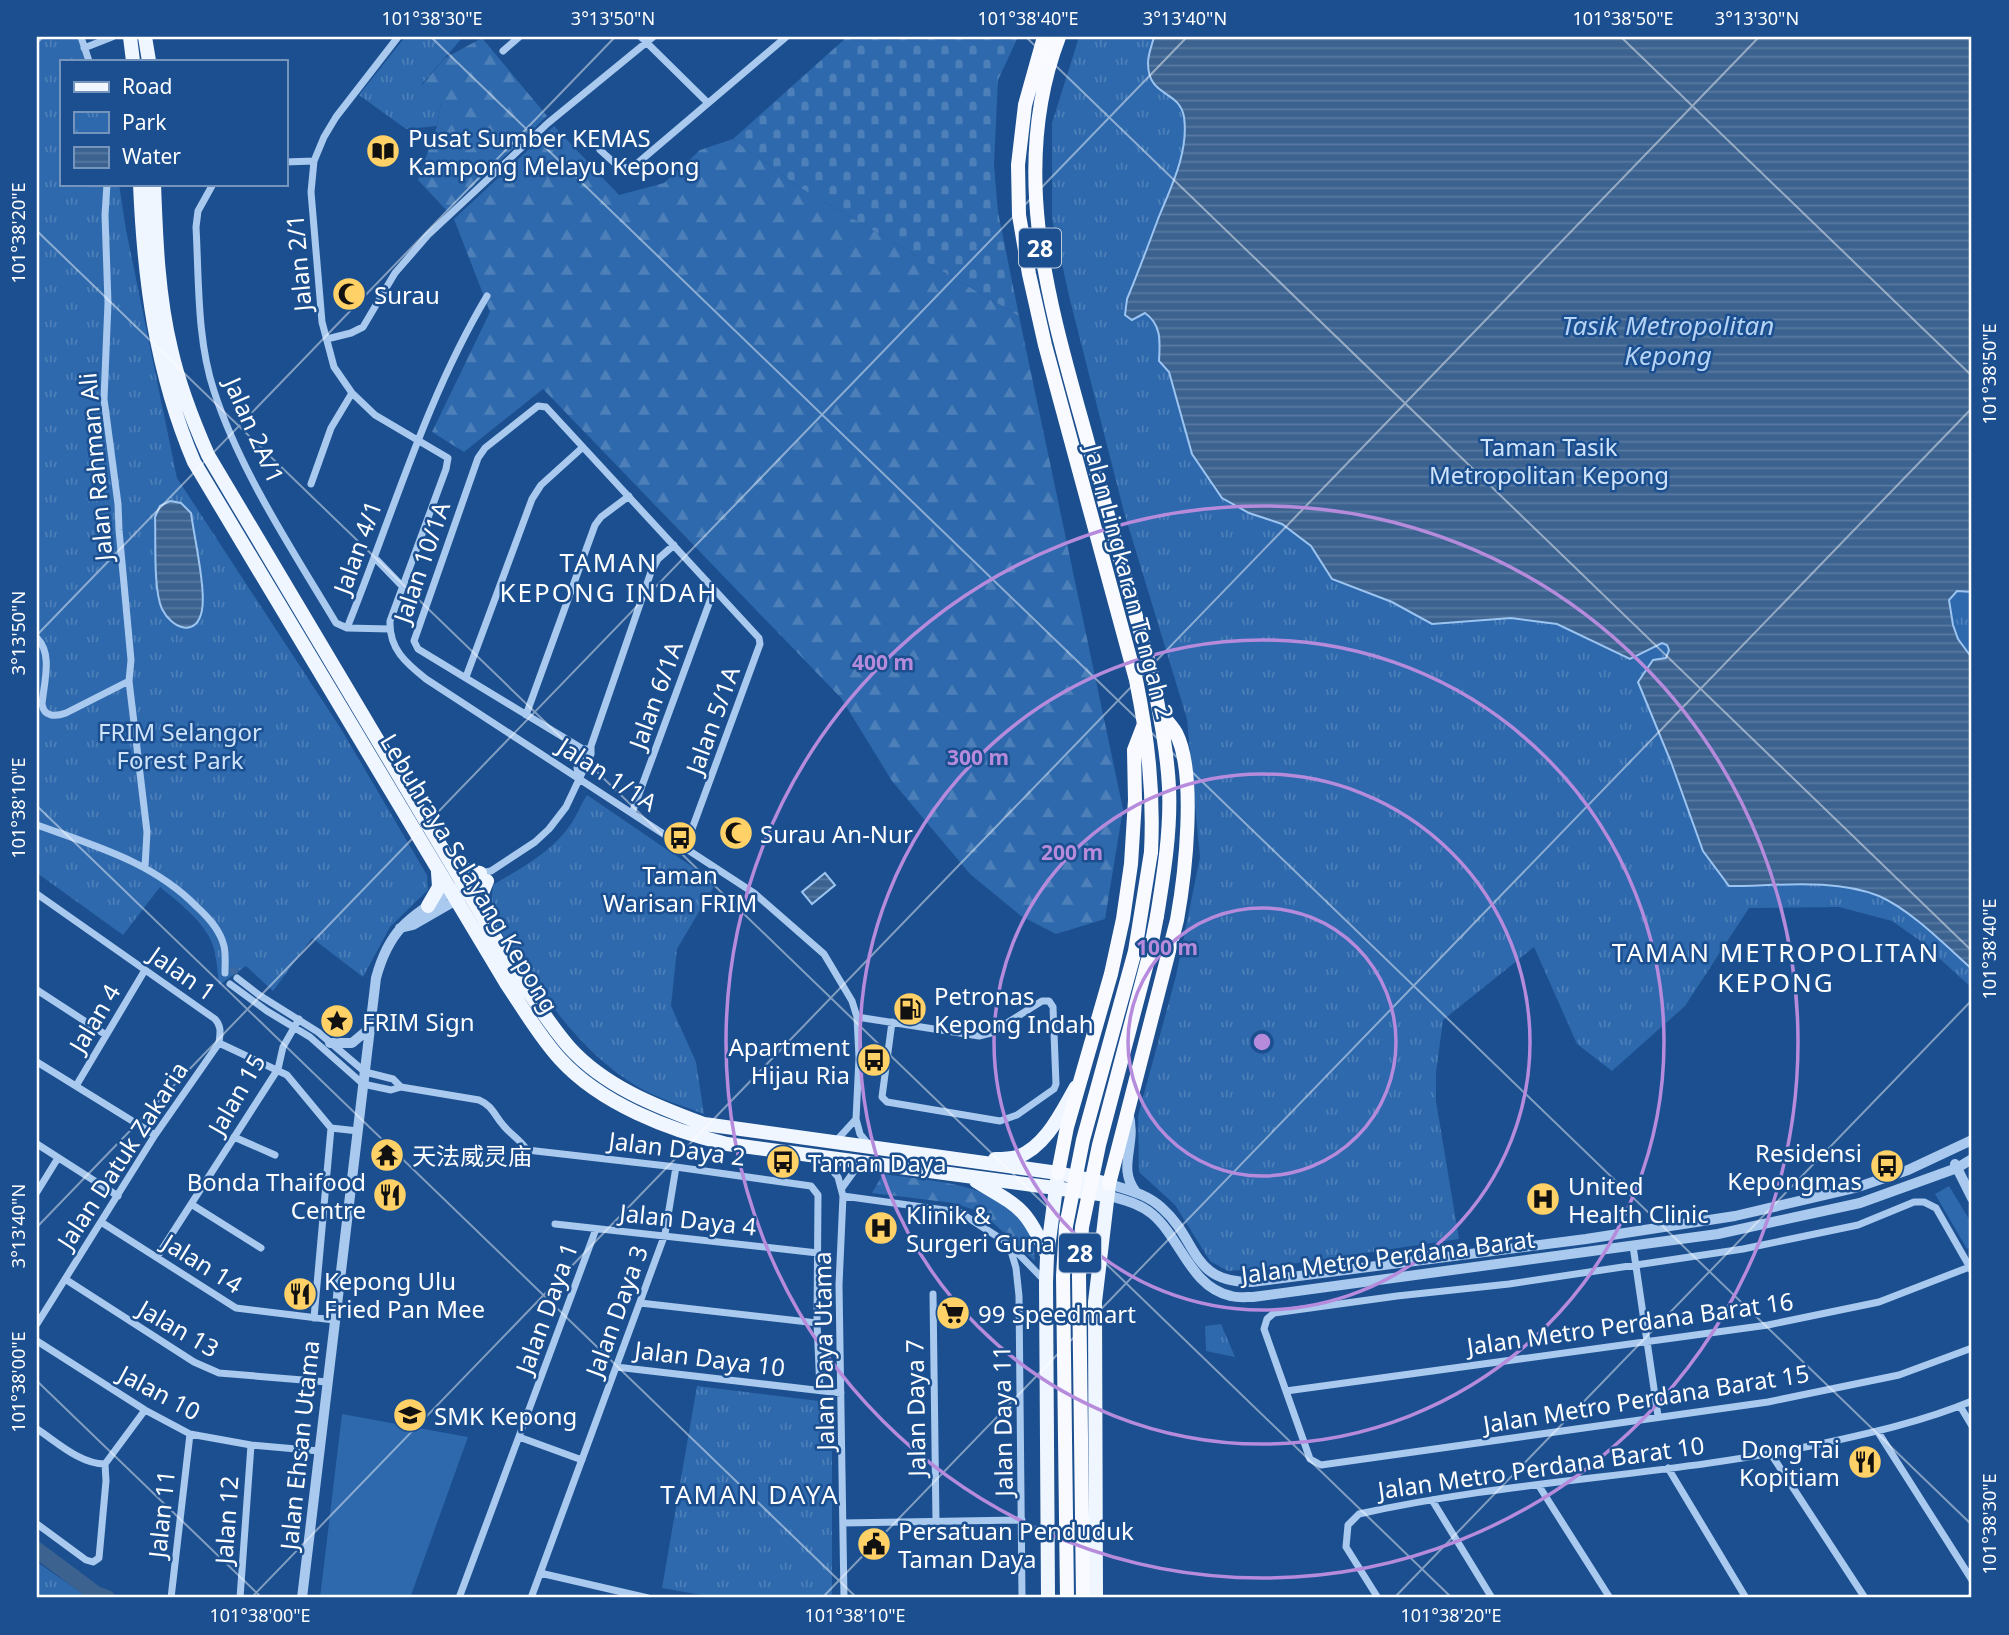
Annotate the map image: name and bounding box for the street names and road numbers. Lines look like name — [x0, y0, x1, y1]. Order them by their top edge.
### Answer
street label: Jalan 2/1 — [277, 213, 319, 315]
road number: 28 — [1019, 229, 1061, 268]
street label: Jalan 2A/1 — [216, 370, 293, 488]
street label: Jalan Rahman Ali — [70, 372, 120, 564]
street label: Jalan Lingkaran Tengah 2 — [1077, 439, 1182, 723]
street label: Jalan 4/1 — [324, 496, 389, 600]
street label: Jalan 10/1A — [384, 496, 457, 629]
street label: Jalan 6/1A — [620, 636, 690, 755]
street label: Jalan 5/1A — [677, 661, 747, 780]
street label: Lebuhraya Selayang Kepong — [373, 727, 567, 1019]
street label: Jalan 1/1A — [550, 728, 665, 819]
street label: Jalan 1 — [141, 937, 223, 1008]
street label: Jalan 4 — [60, 977, 127, 1060]
street label: Jalan 15 — [199, 1048, 272, 1142]
street label: Jalan Datuk Zakaria — [48, 1055, 195, 1257]
street label: Jalan Daya 2 — [605, 1123, 747, 1173]
street label: Jalan Daya 4 — [616, 1195, 758, 1243]
street label: Jalan Metro Perdana Barat — [1237, 1222, 1537, 1291]
street label: Jalan 14 — [155, 1225, 249, 1301]
road number: 28 — [1059, 1234, 1101, 1272]
street label: Jalan Daya 1 — [506, 1238, 585, 1380]
street label: Jalan Daya 3 — [576, 1241, 655, 1383]
street label: Jalan Daya Utama — [805, 1251, 841, 1453]
street label: Jalan Metro Perdana Barat 16 — [1463, 1284, 1795, 1363]
street label: Jalan 13 — [131, 1291, 225, 1364]
street label: Jalan Daya 10 — [631, 1332, 787, 1384]
street label: Jalan Ehsan Utama — [271, 1339, 326, 1553]
street label: Jalan Daya 7 — [897, 1339, 933, 1479]
street label: Jalan Daya 11 — [984, 1345, 1020, 1499]
street label: Jalan 10 — [112, 1356, 207, 1427]
street label: Jalan Metro Perdana Barat 15 — [1479, 1356, 1811, 1440]
street label: Jalan Metro Perdana Barat 10 — [1374, 1428, 1706, 1507]
street label: Jalan 11 — [140, 1468, 182, 1562]
street label: Jalan 12 — [206, 1475, 246, 1567]

